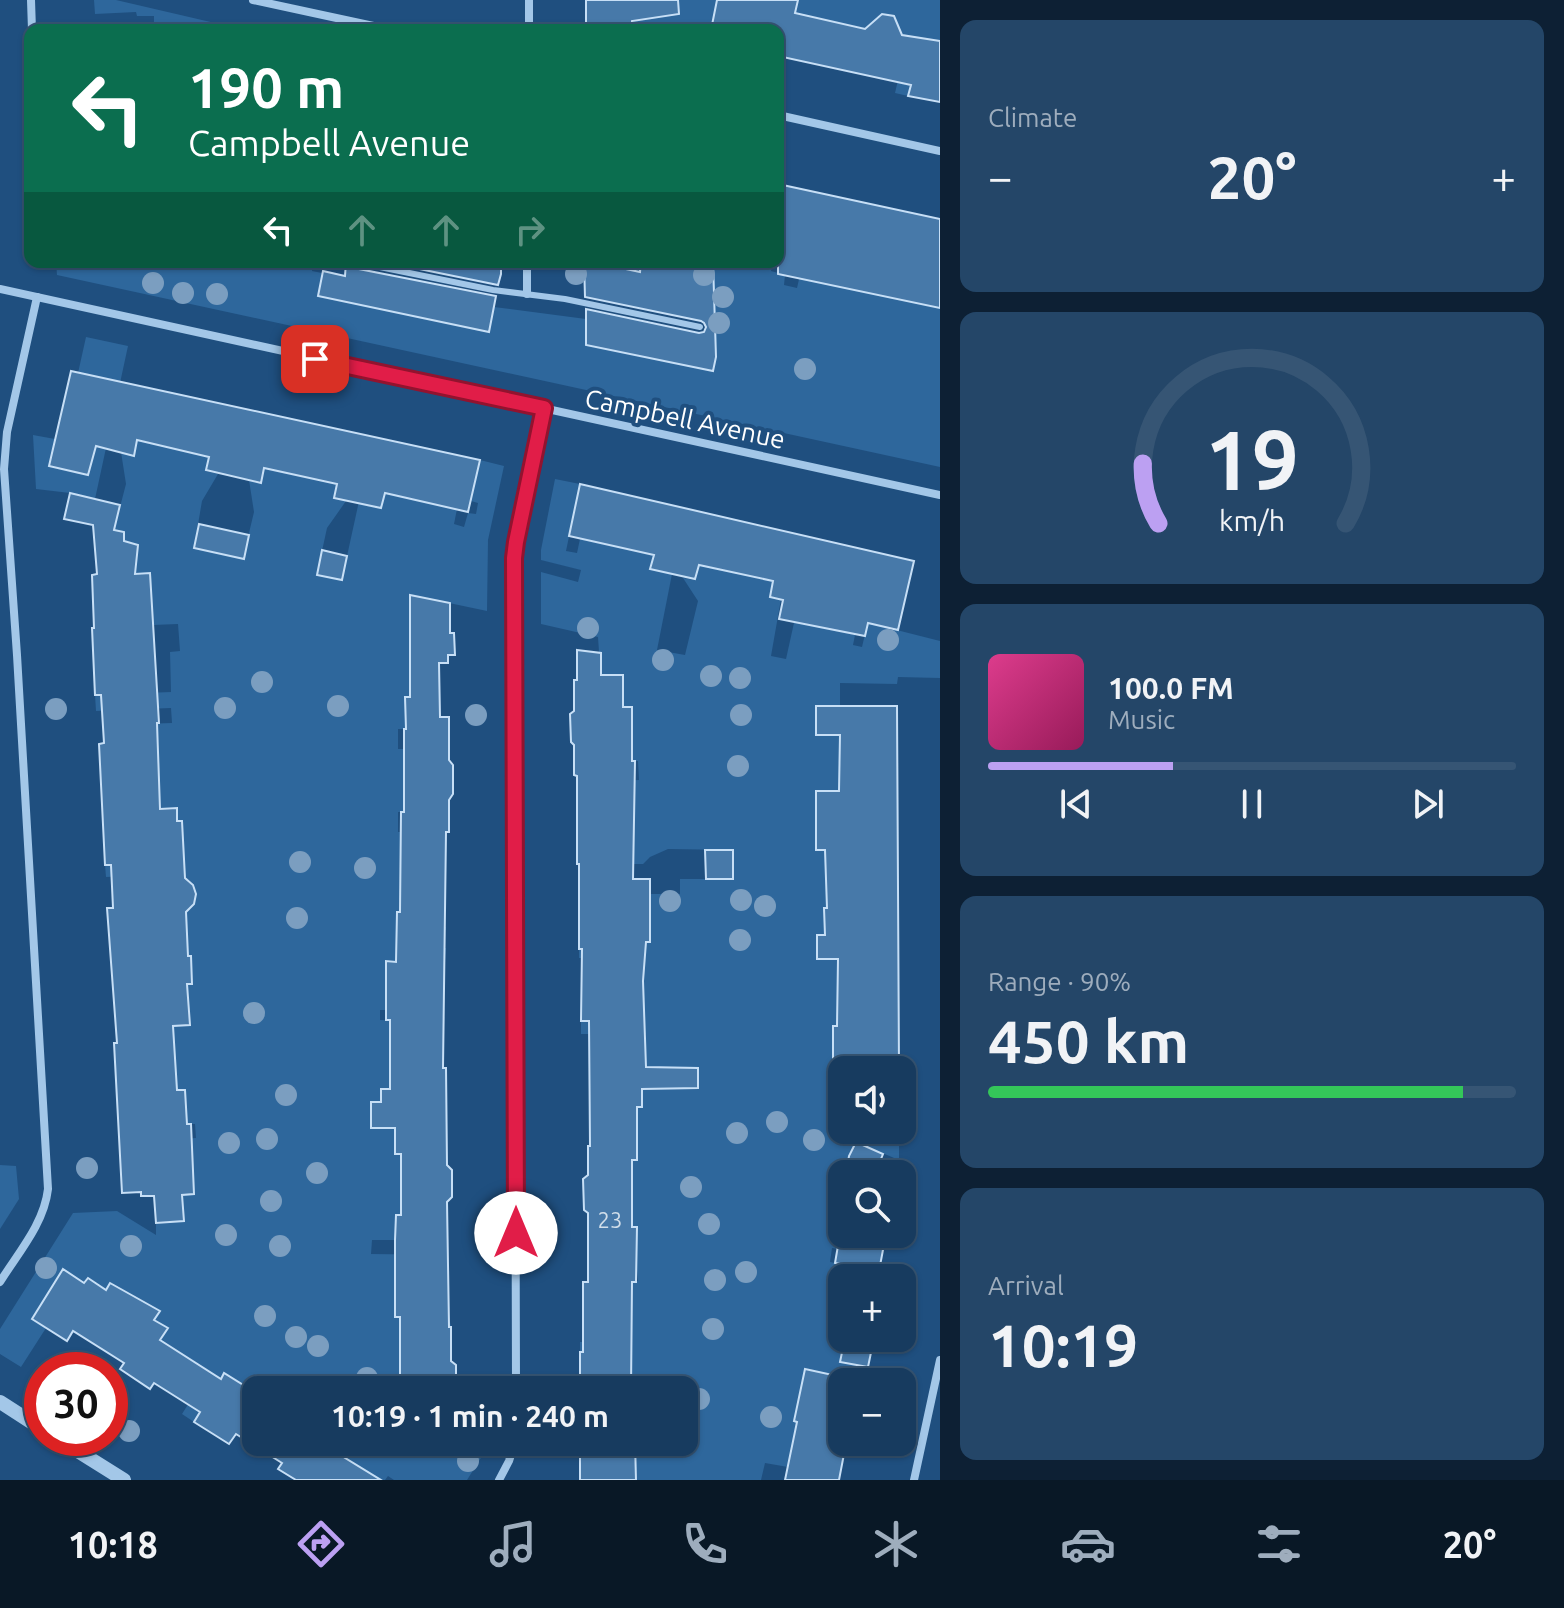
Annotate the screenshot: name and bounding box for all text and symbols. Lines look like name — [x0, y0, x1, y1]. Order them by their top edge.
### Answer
icon: left — [56, 56, 160, 160]
text: 190 m — [188, 56, 344, 119]
text: Climate — [988, 103, 1077, 132]
text: Campbell Avenue — [188, 122, 470, 163]
text: 20° — [1208, 143, 1296, 210]
text: − — [988, 152, 1013, 201]
text: + — [1491, 152, 1516, 201]
icon: left — [256, 208, 300, 252]
icon: ahead — [340, 208, 384, 252]
icon: ahead — [424, 208, 468, 252]
icon: right — [508, 208, 552, 252]
pin — [281, 325, 349, 393]
icon: arrive — [293, 337, 337, 381]
street label: Campbell Avenue — [582, 383, 788, 454]
text: 19 — [1205, 412, 1299, 506]
text: km/h — [1219, 504, 1285, 536]
text: 100.0 FM — [1108, 671, 1234, 705]
text: Music — [1108, 705, 1175, 734]
icon: previous — [1054, 782, 1098, 826]
icon: pause — [1230, 782, 1274, 826]
icon: next — [1406, 782, 1450, 826]
text: Range · 90% — [988, 967, 1131, 996]
text: 450 km — [988, 1007, 1189, 1074]
map controls — [828, 1056, 916, 1456]
button: sound — [828, 1056, 916, 1144]
button: search — [828, 1160, 916, 1248]
position arrow — [474, 1191, 558, 1275]
house number: 23 — [598, 1207, 622, 1232]
button: + — [828, 1264, 916, 1352]
text: Arrival — [988, 1271, 1064, 1300]
text: 10:19 — [988, 1311, 1138, 1378]
speed limit sign: 30 — [24, 1352, 128, 1456]
button: − — [828, 1368, 916, 1456]
text: 10:19 · 1 min · 240 m — [331, 1399, 609, 1433]
icon: directions — [293, 1516, 349, 1572]
icon: music — [485, 1516, 541, 1572]
icon: phone — [677, 1516, 733, 1572]
icon: climate — [868, 1516, 924, 1572]
icon: car — [1060, 1516, 1116, 1572]
icon: filters — [1251, 1516, 1307, 1572]
text: 10:18 — [68, 1524, 158, 1565]
text: 20° — [1443, 1524, 1496, 1565]

